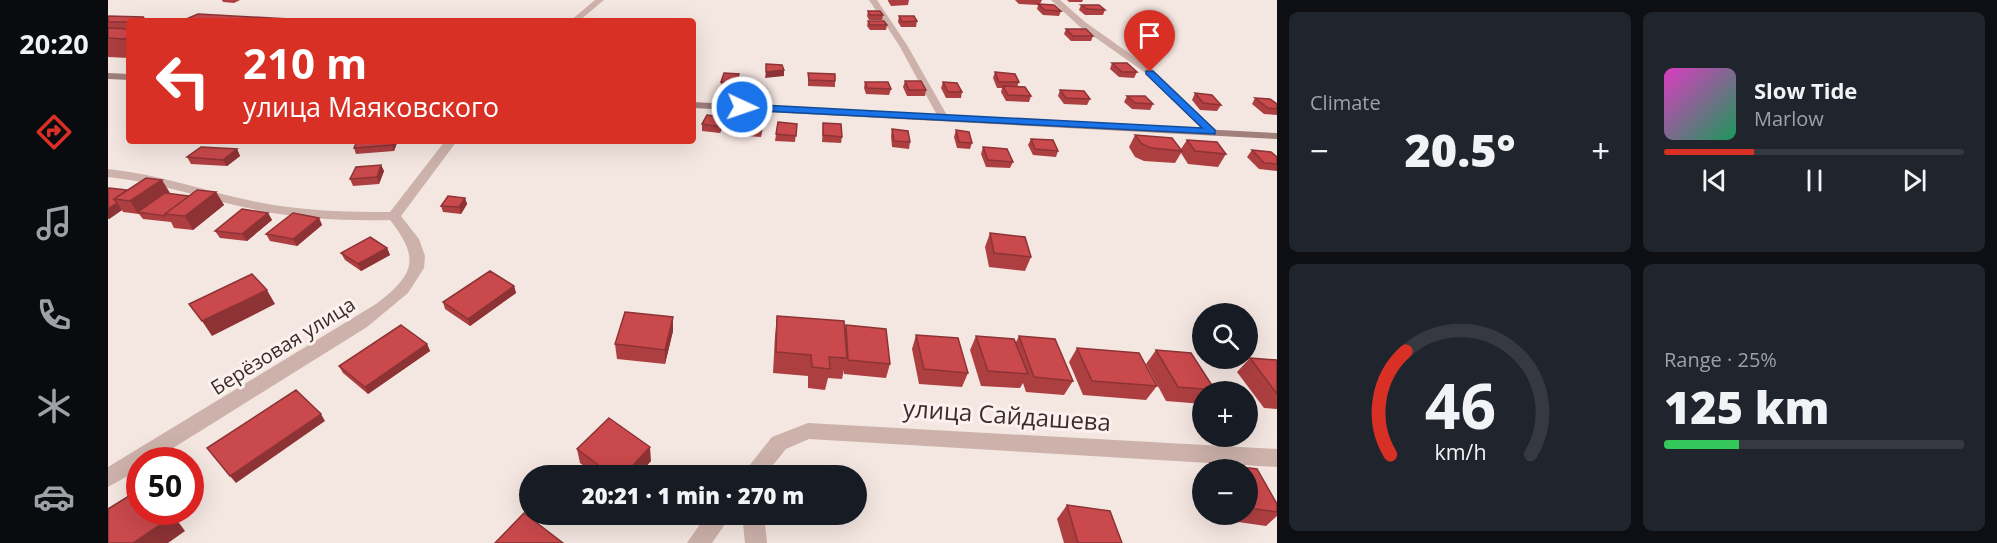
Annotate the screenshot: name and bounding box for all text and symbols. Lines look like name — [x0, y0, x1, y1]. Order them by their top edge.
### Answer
pin — [1124, 10, 1175, 72]
icon: arrive — [1133, 19, 1166, 52]
text: 20:20 — [19, 25, 89, 62]
text: 210 m — [243, 34, 367, 91]
icon: left — [144, 42, 222, 120]
position arrow — [710, 75, 774, 139]
text: Slow Tide — [1754, 75, 1857, 105]
text: улица Маяковского — [243, 88, 499, 125]
text: Climate — [1310, 89, 1381, 116]
text: Marlow — [1754, 105, 1824, 132]
icon: directions — [33, 111, 75, 153]
text: 20.5° — [1404, 119, 1516, 180]
text: − — [1310, 128, 1329, 173]
text: + — [1591, 128, 1610, 173]
icon: previous — [1698, 164, 1731, 197]
icon: pause — [1798, 164, 1831, 197]
icon: next — [1898, 164, 1931, 197]
icon: music — [33, 202, 75, 244]
street label: Берёзовая улица — [205, 290, 360, 401]
icon: phone — [33, 294, 75, 336]
map controls — [1192, 303, 1258, 525]
button: search — [1192, 303, 1258, 369]
text: Range · 25% — [1664, 346, 1777, 373]
text: 46 — [1424, 362, 1496, 447]
text: 125 km — [1664, 376, 1829, 437]
button: + — [1192, 381, 1258, 447]
icon: climate — [33, 385, 75, 427]
street label: улица Сайдашева — [902, 391, 1112, 438]
text: km/h — [1434, 437, 1486, 466]
speed limit sign: 50 — [126, 447, 204, 525]
button: − — [1192, 459, 1258, 525]
icon: car — [33, 476, 75, 518]
text: 20:21 · 1 min · 270 m — [582, 480, 804, 510]

